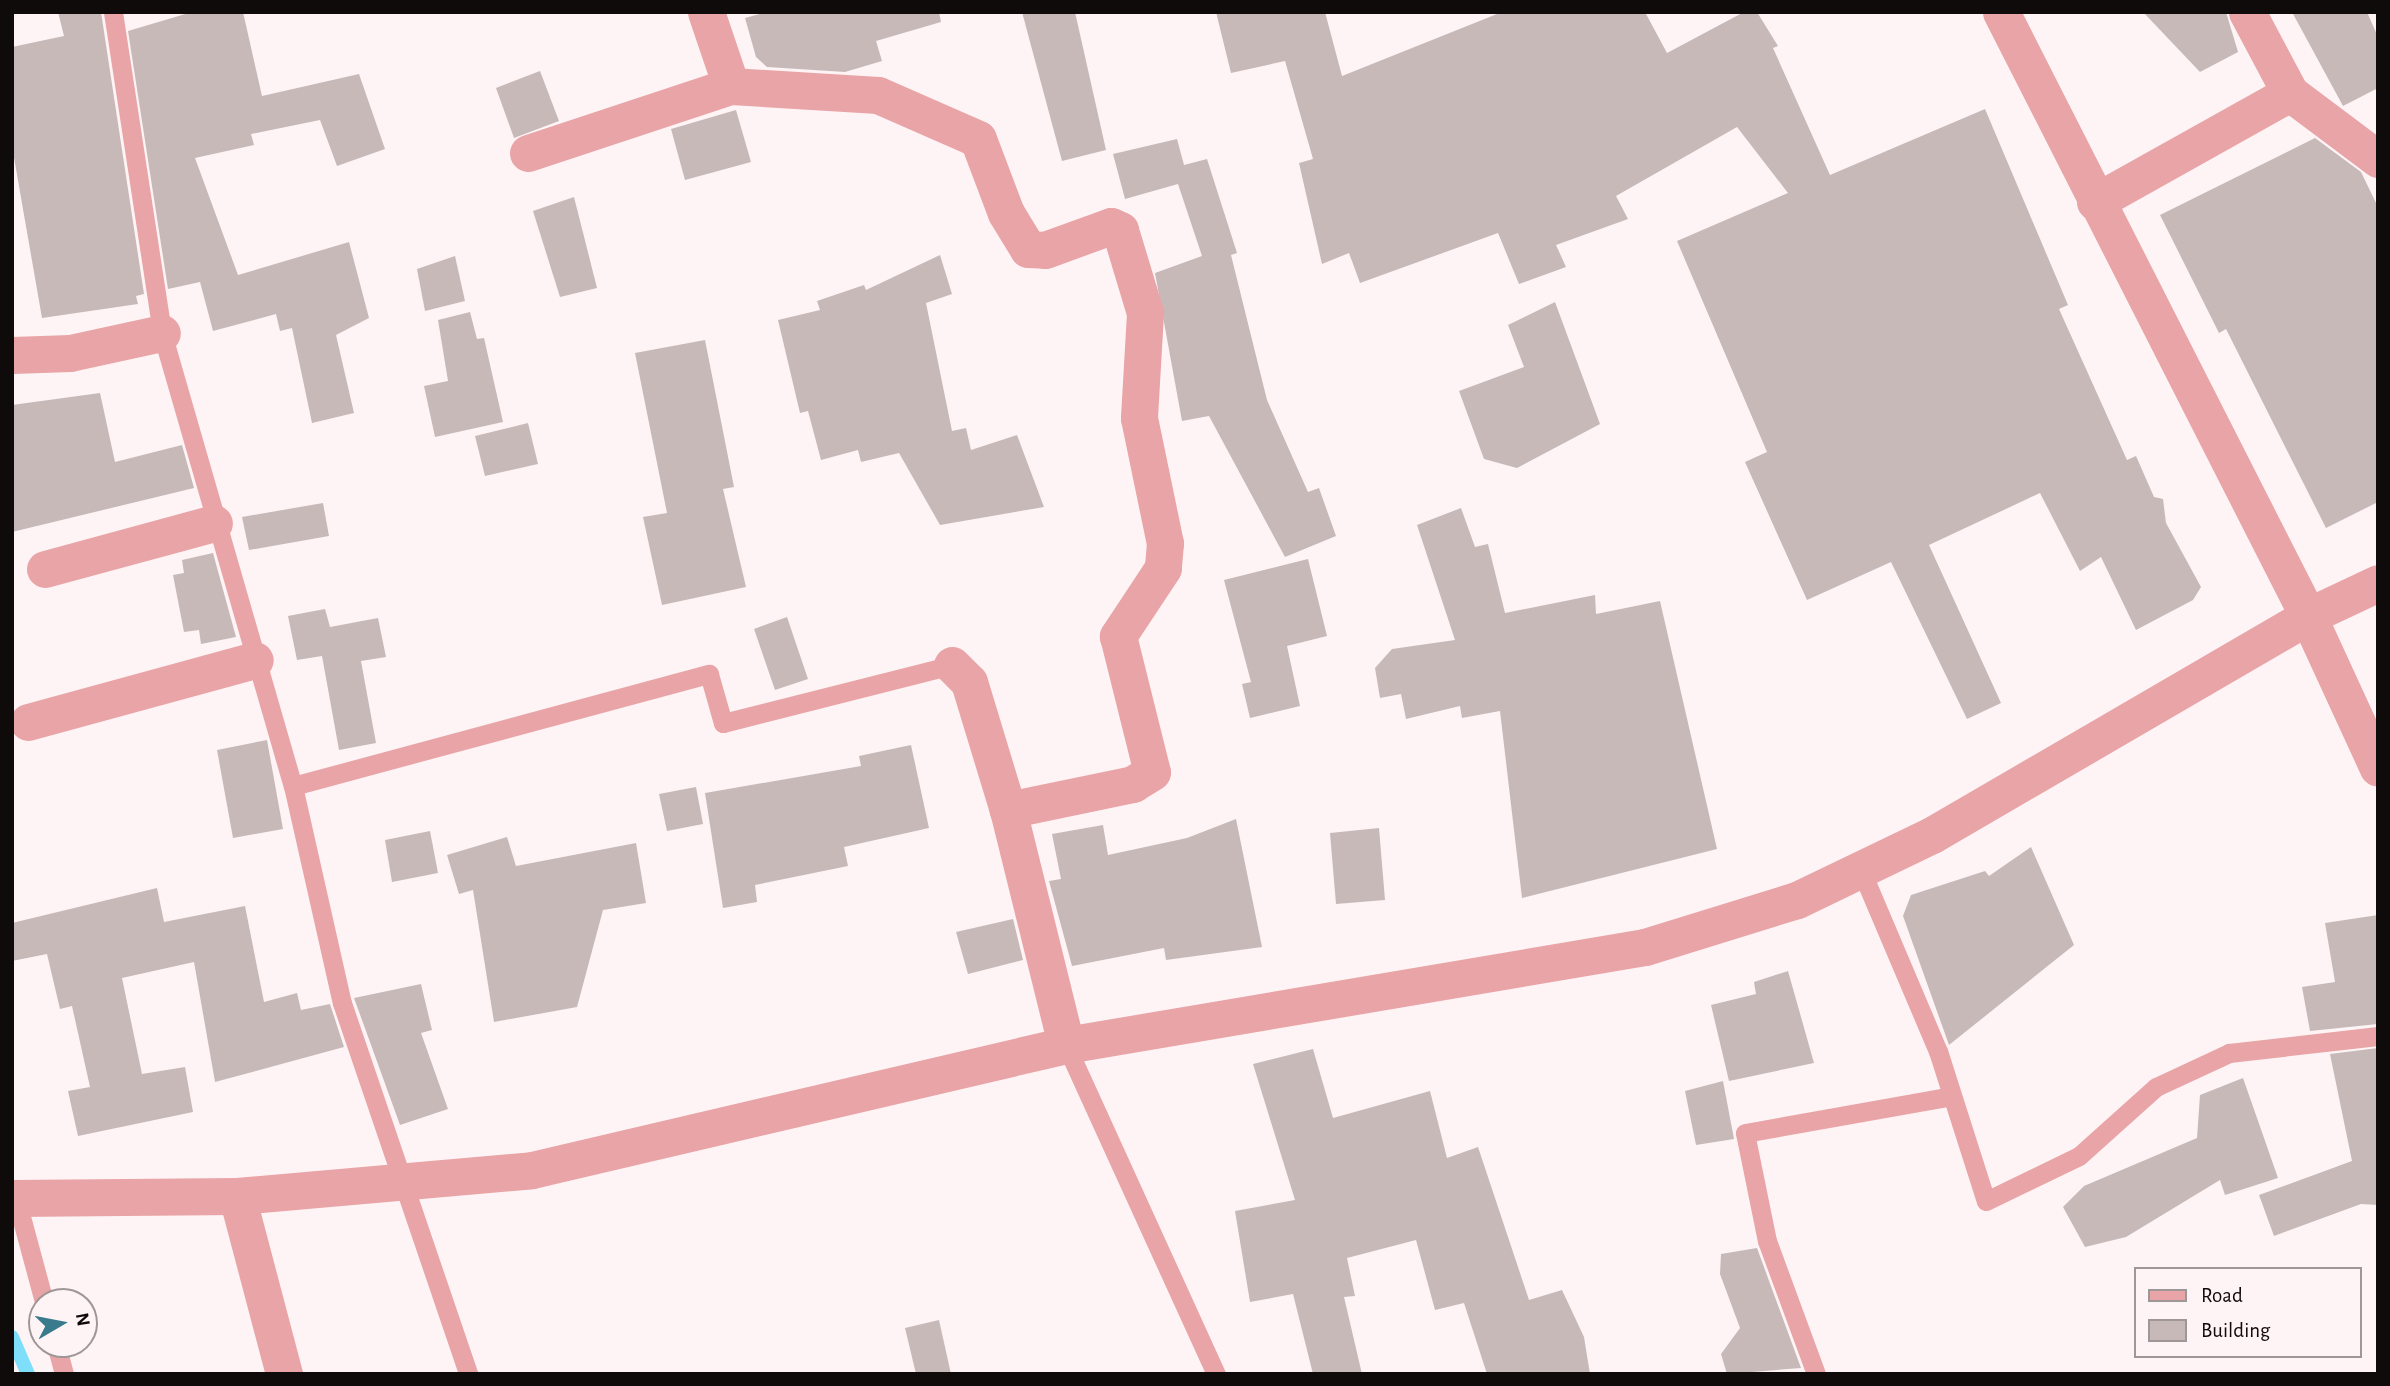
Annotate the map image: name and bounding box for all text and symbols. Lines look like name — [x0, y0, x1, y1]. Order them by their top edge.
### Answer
legend — [2134, 1267, 2362, 1358]
text: Road — [2201, 1285, 2243, 1306]
north arrow — [28, 1288, 98, 1358]
text: N — [72, 1311, 93, 1328]
text: Building — [2201, 1320, 2270, 1341]

